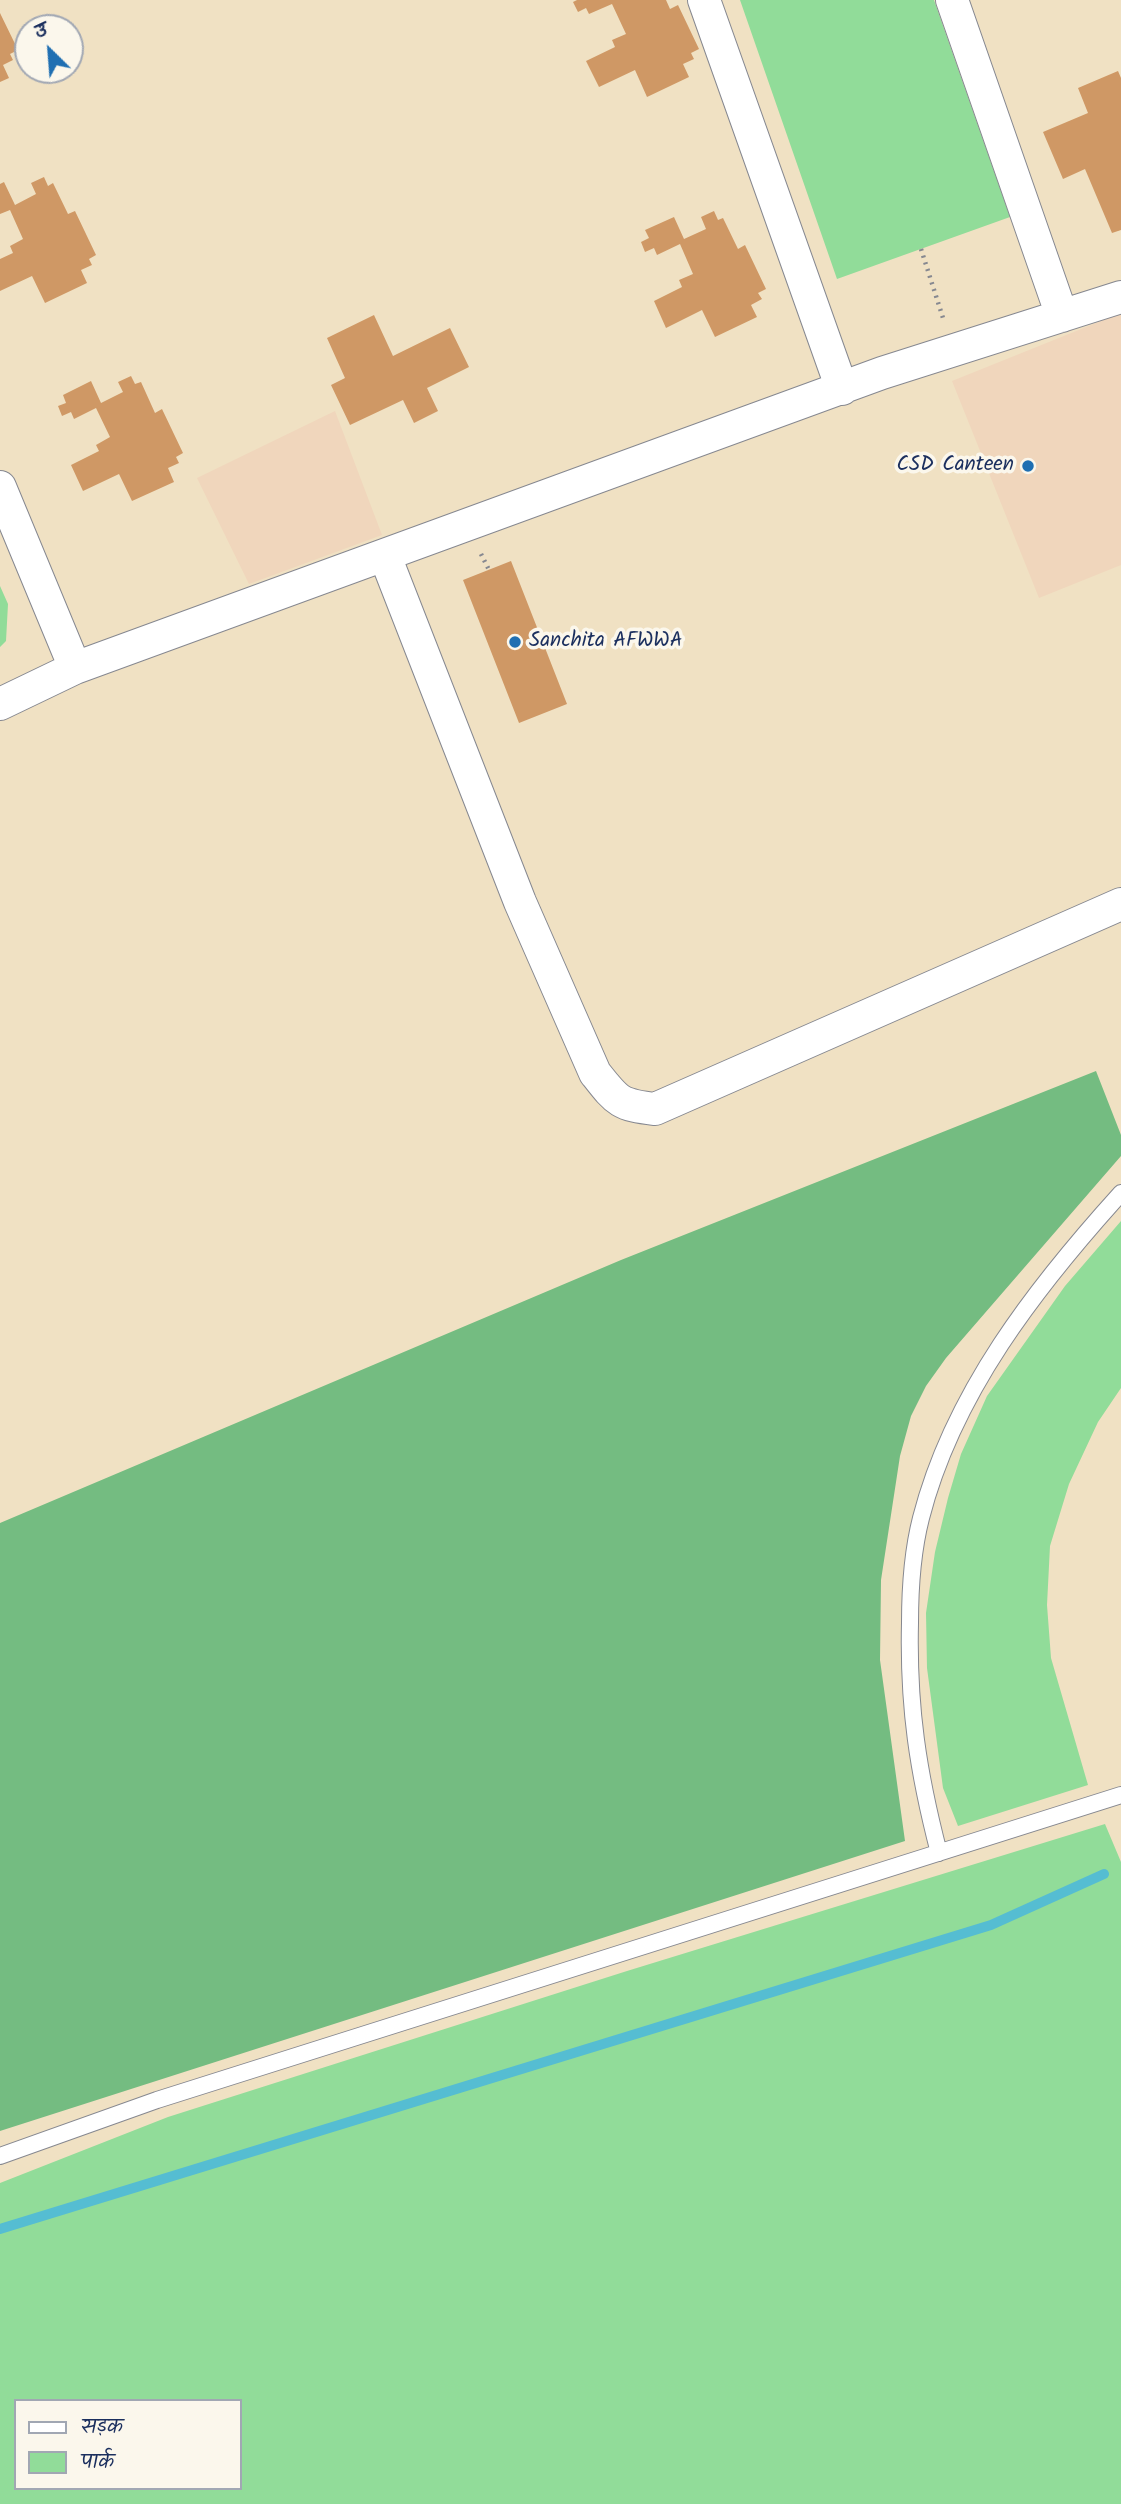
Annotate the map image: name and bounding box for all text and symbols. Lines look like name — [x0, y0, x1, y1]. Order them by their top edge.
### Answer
north arrow — [14, 14, 84, 84]
text: उ — [29, 16, 53, 48]
place label: CSD Canteen — [896, 453, 1014, 479]
marker: CSD Canteen — [1020, 458, 1036, 474]
place label: Sanchita AFWWA — [529, 629, 683, 655]
marker: Sanchita AFWWA — [507, 634, 523, 650]
legend — [14, 2399, 242, 2490]
text: सड़क — [81, 2411, 123, 2444]
text: पार्क — [81, 2446, 114, 2479]

